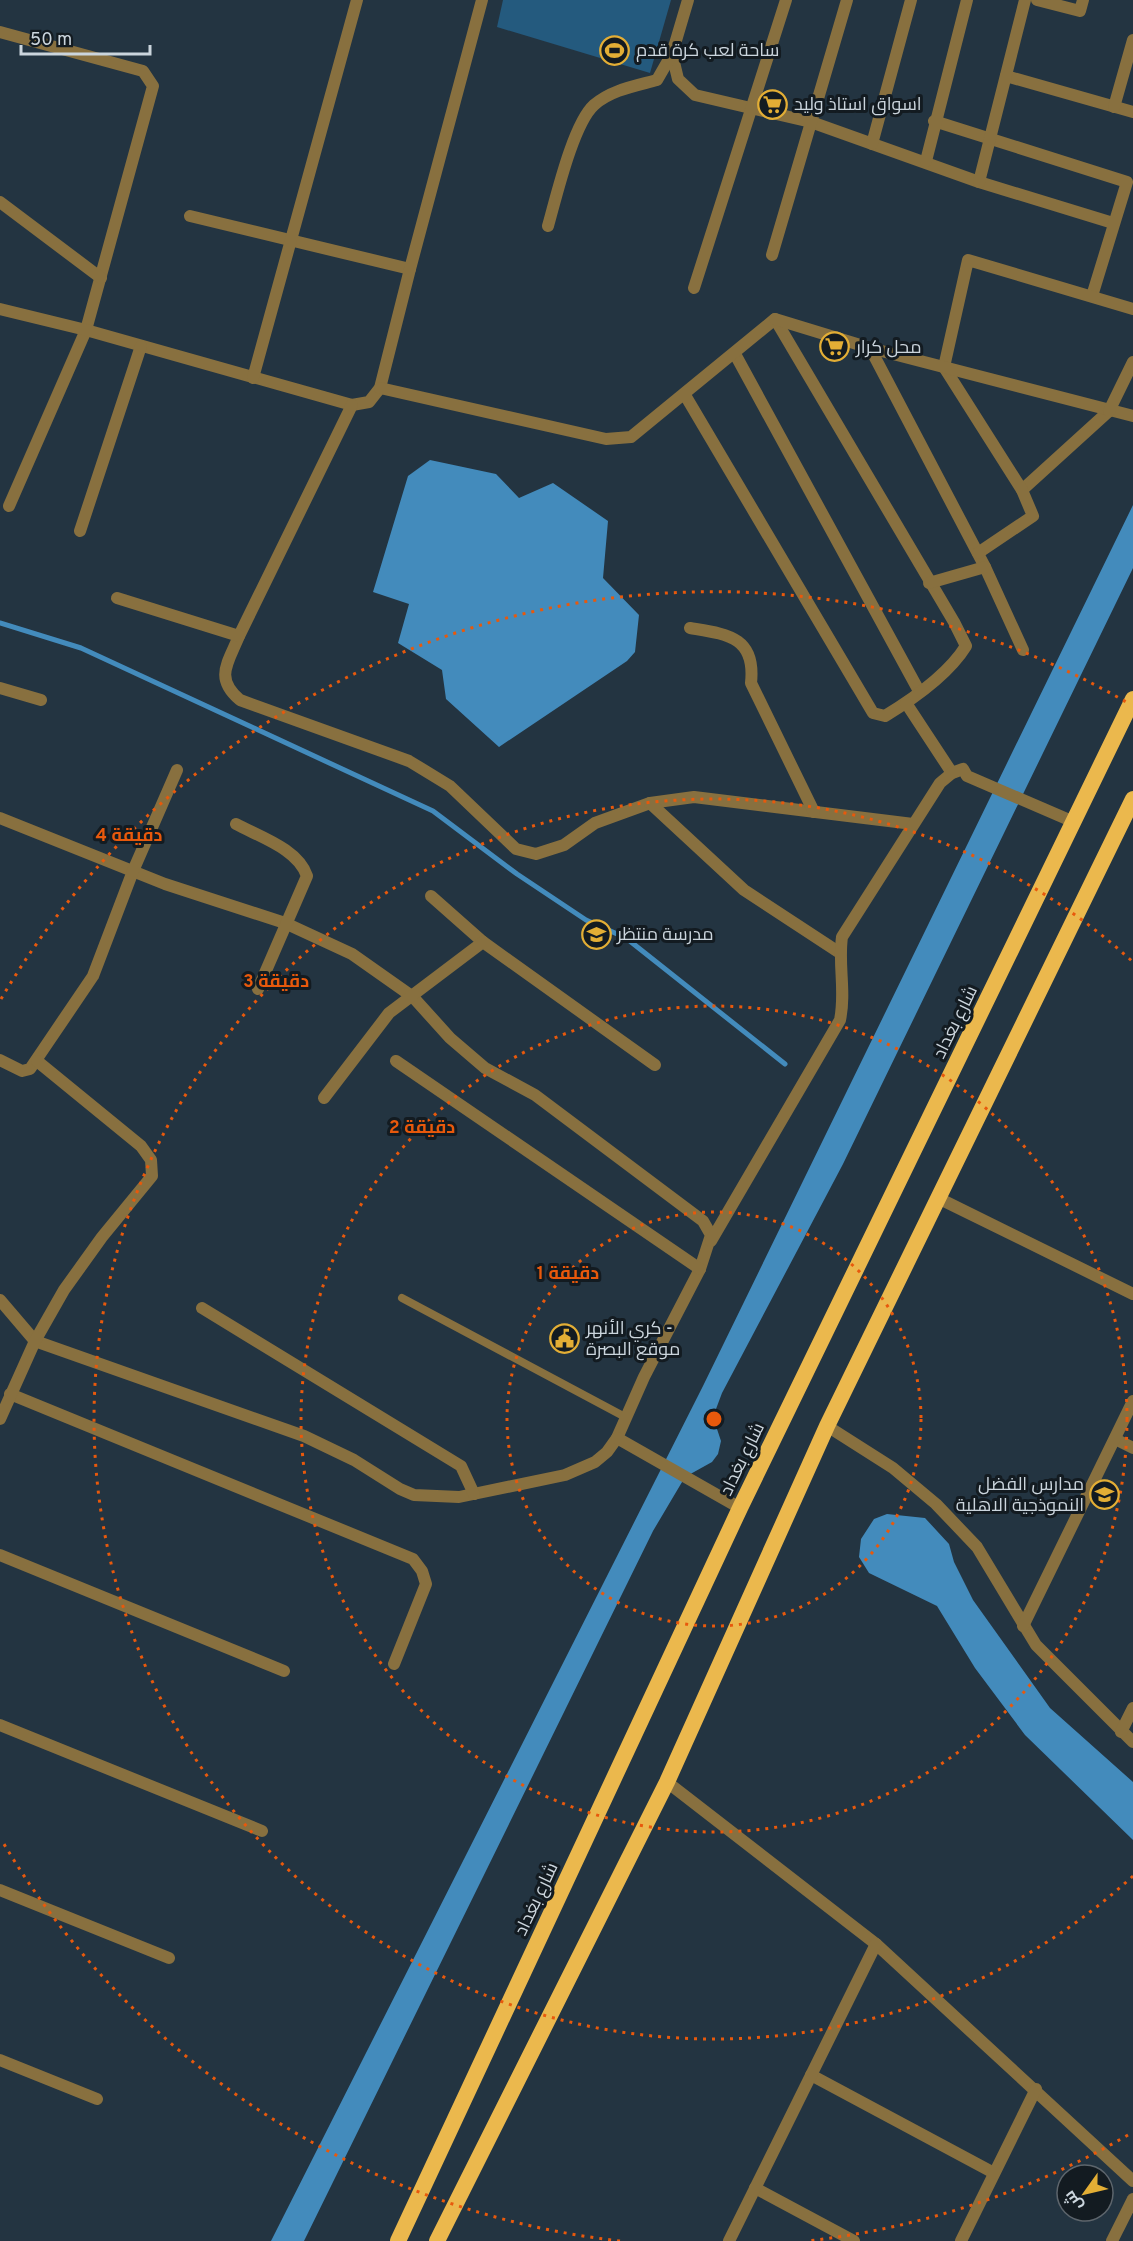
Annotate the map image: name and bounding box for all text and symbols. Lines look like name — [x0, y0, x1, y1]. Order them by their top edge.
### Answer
scale bar — [21, 18, 150, 56]
text: 50 m — [30, 29, 72, 52]
sports icon: ساحة لعب كرة قدم — [599, 34, 631, 66]
place label: ساحة لعب كرة قدم — [636, 40, 779, 63]
supermarket icon: اسواق استاذ وليد — [757, 88, 789, 120]
place label: اسواق استاذ وليد — [794, 94, 922, 117]
supermarket icon: محل كرار — [819, 331, 851, 363]
place label: محل كرار — [855, 337, 921, 360]
text: 4 دقيقة — [96, 825, 163, 848]
school or university icon: مدرسة منتظر — [580, 918, 612, 950]
place label: مدرسة منتظر — [616, 924, 713, 947]
text: 3 دقيقة — [243, 971, 309, 994]
street label: شارع بغداد — [929, 982, 984, 1063]
text: 2 دقيقة — [389, 1117, 455, 1140]
text: 1 دقيقة — [537, 1263, 599, 1286]
place label: كري الأنهر - موقع البصرة — [585, 1318, 680, 1362]
public building icon: كري الأنهر - موقع البصرة — [549, 1322, 581, 1354]
centre of rings — [704, 1409, 724, 1429]
street label: شارع بغداد — [716, 1419, 771, 1500]
place label: مدارس الفضل النموذجية الاهلية — [956, 1474, 1084, 1518]
school or university icon: مدارس الفضل النموذجية الاهلية — [1089, 1478, 1121, 1510]
street label: شارع بغداد — [510, 1859, 564, 1940]
north arrow — [1055, 2163, 1115, 2223]
text: ش — [1060, 2186, 1088, 2214]

